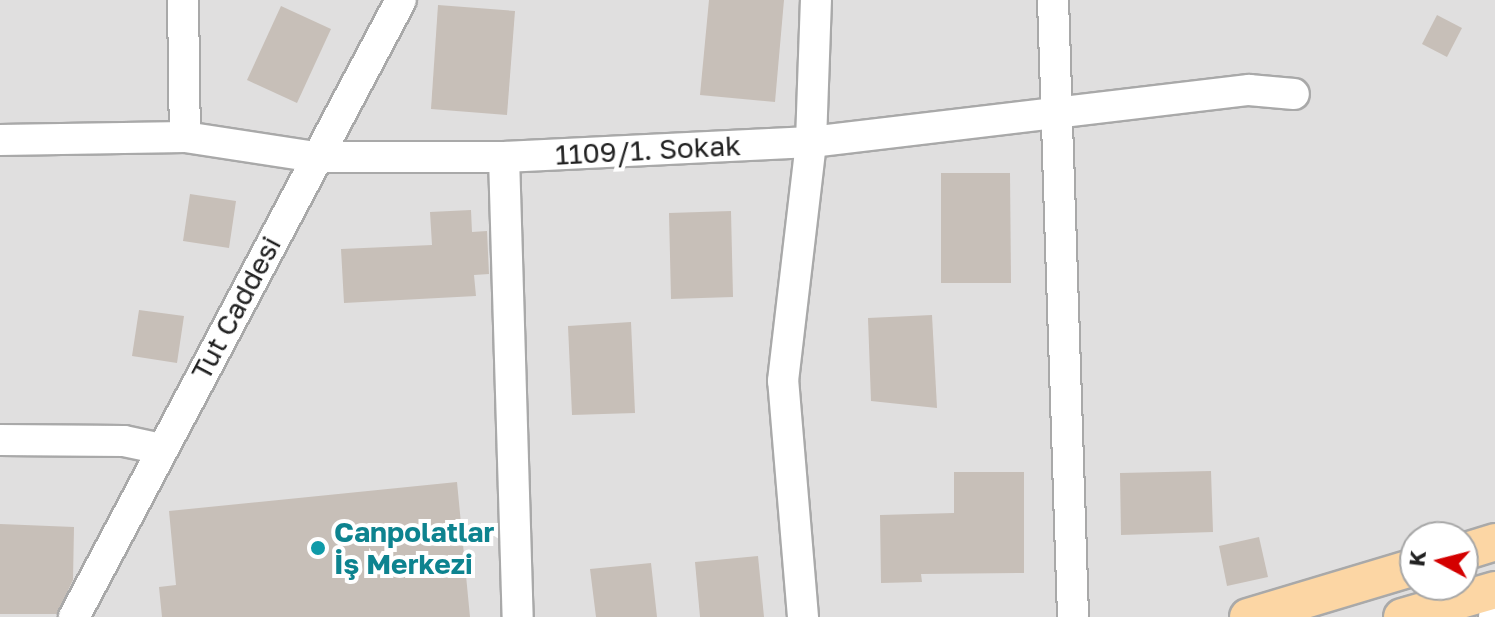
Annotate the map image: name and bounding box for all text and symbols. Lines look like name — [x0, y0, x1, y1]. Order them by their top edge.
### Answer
street label: 1109/1. Sokak — [554, 128, 742, 172]
street label: Tut Caddesi — [184, 230, 288, 386]
place label: Canpolatlar İş Merkezi — [334, 515, 494, 581]
north arrow — [1399, 521, 1479, 601]
marker: Canpolatlar İş Merkezi — [309, 539, 327, 557]
text: K — [1402, 549, 1431, 568]

